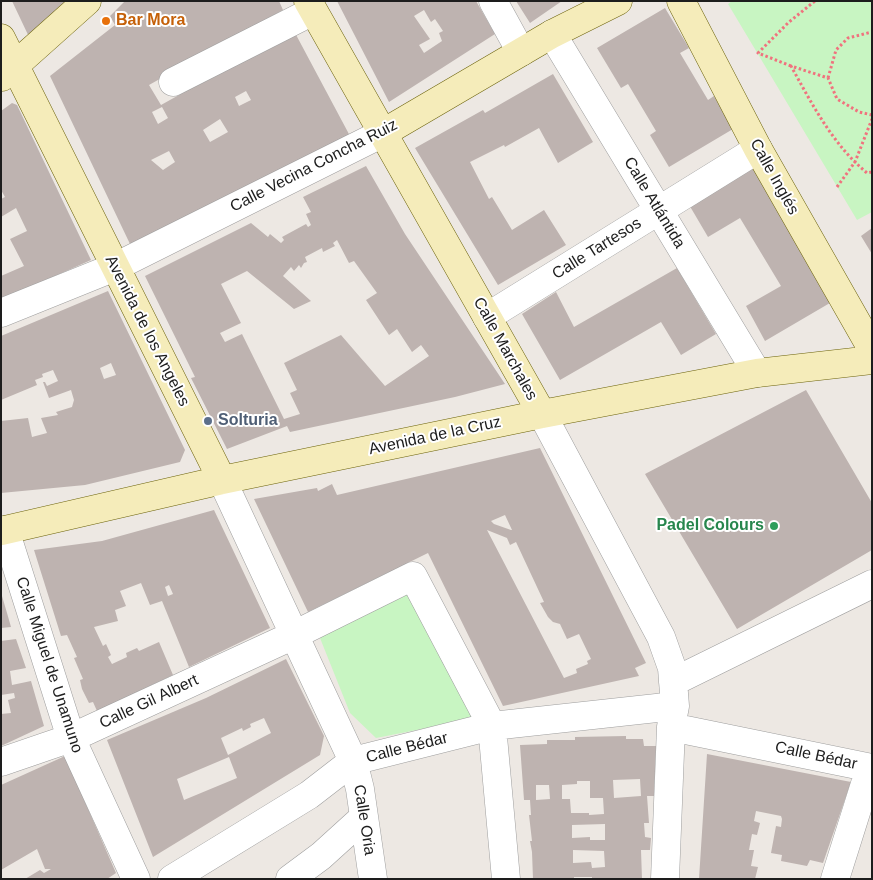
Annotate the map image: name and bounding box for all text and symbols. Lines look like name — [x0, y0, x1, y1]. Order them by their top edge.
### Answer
place label: Bar Mora — [116, 11, 185, 31]
marker: Bar Mora — [100, 15, 112, 27]
street label: Calle Vecina Concha Ruiz — [227, 115, 401, 217]
street label: Calle Inglés — [745, 136, 803, 218]
street label: Calle Atlántida — [619, 154, 689, 252]
street label: Calle Tartesos — [549, 214, 645, 284]
street label: Avenida de los Angeles — [101, 252, 193, 410]
street label: Calle Marchales — [469, 294, 541, 404]
place label: Solturia — [218, 411, 278, 431]
street label: Avenida de la Cruz — [367, 413, 503, 459]
marker: Solturia — [202, 415, 214, 427]
place label: Padel Colours — [656, 516, 764, 536]
marker: Padel Colours — [768, 520, 780, 532]
street label: Calle Miguel de Unamuno — [11, 574, 87, 756]
street label: Calle Gil Albert — [97, 671, 201, 733]
street label: Calle Bédar — [364, 729, 450, 767]
street label: Calle Bédar — [773, 738, 859, 774]
street label: Calle Oria — [349, 783, 379, 857]

